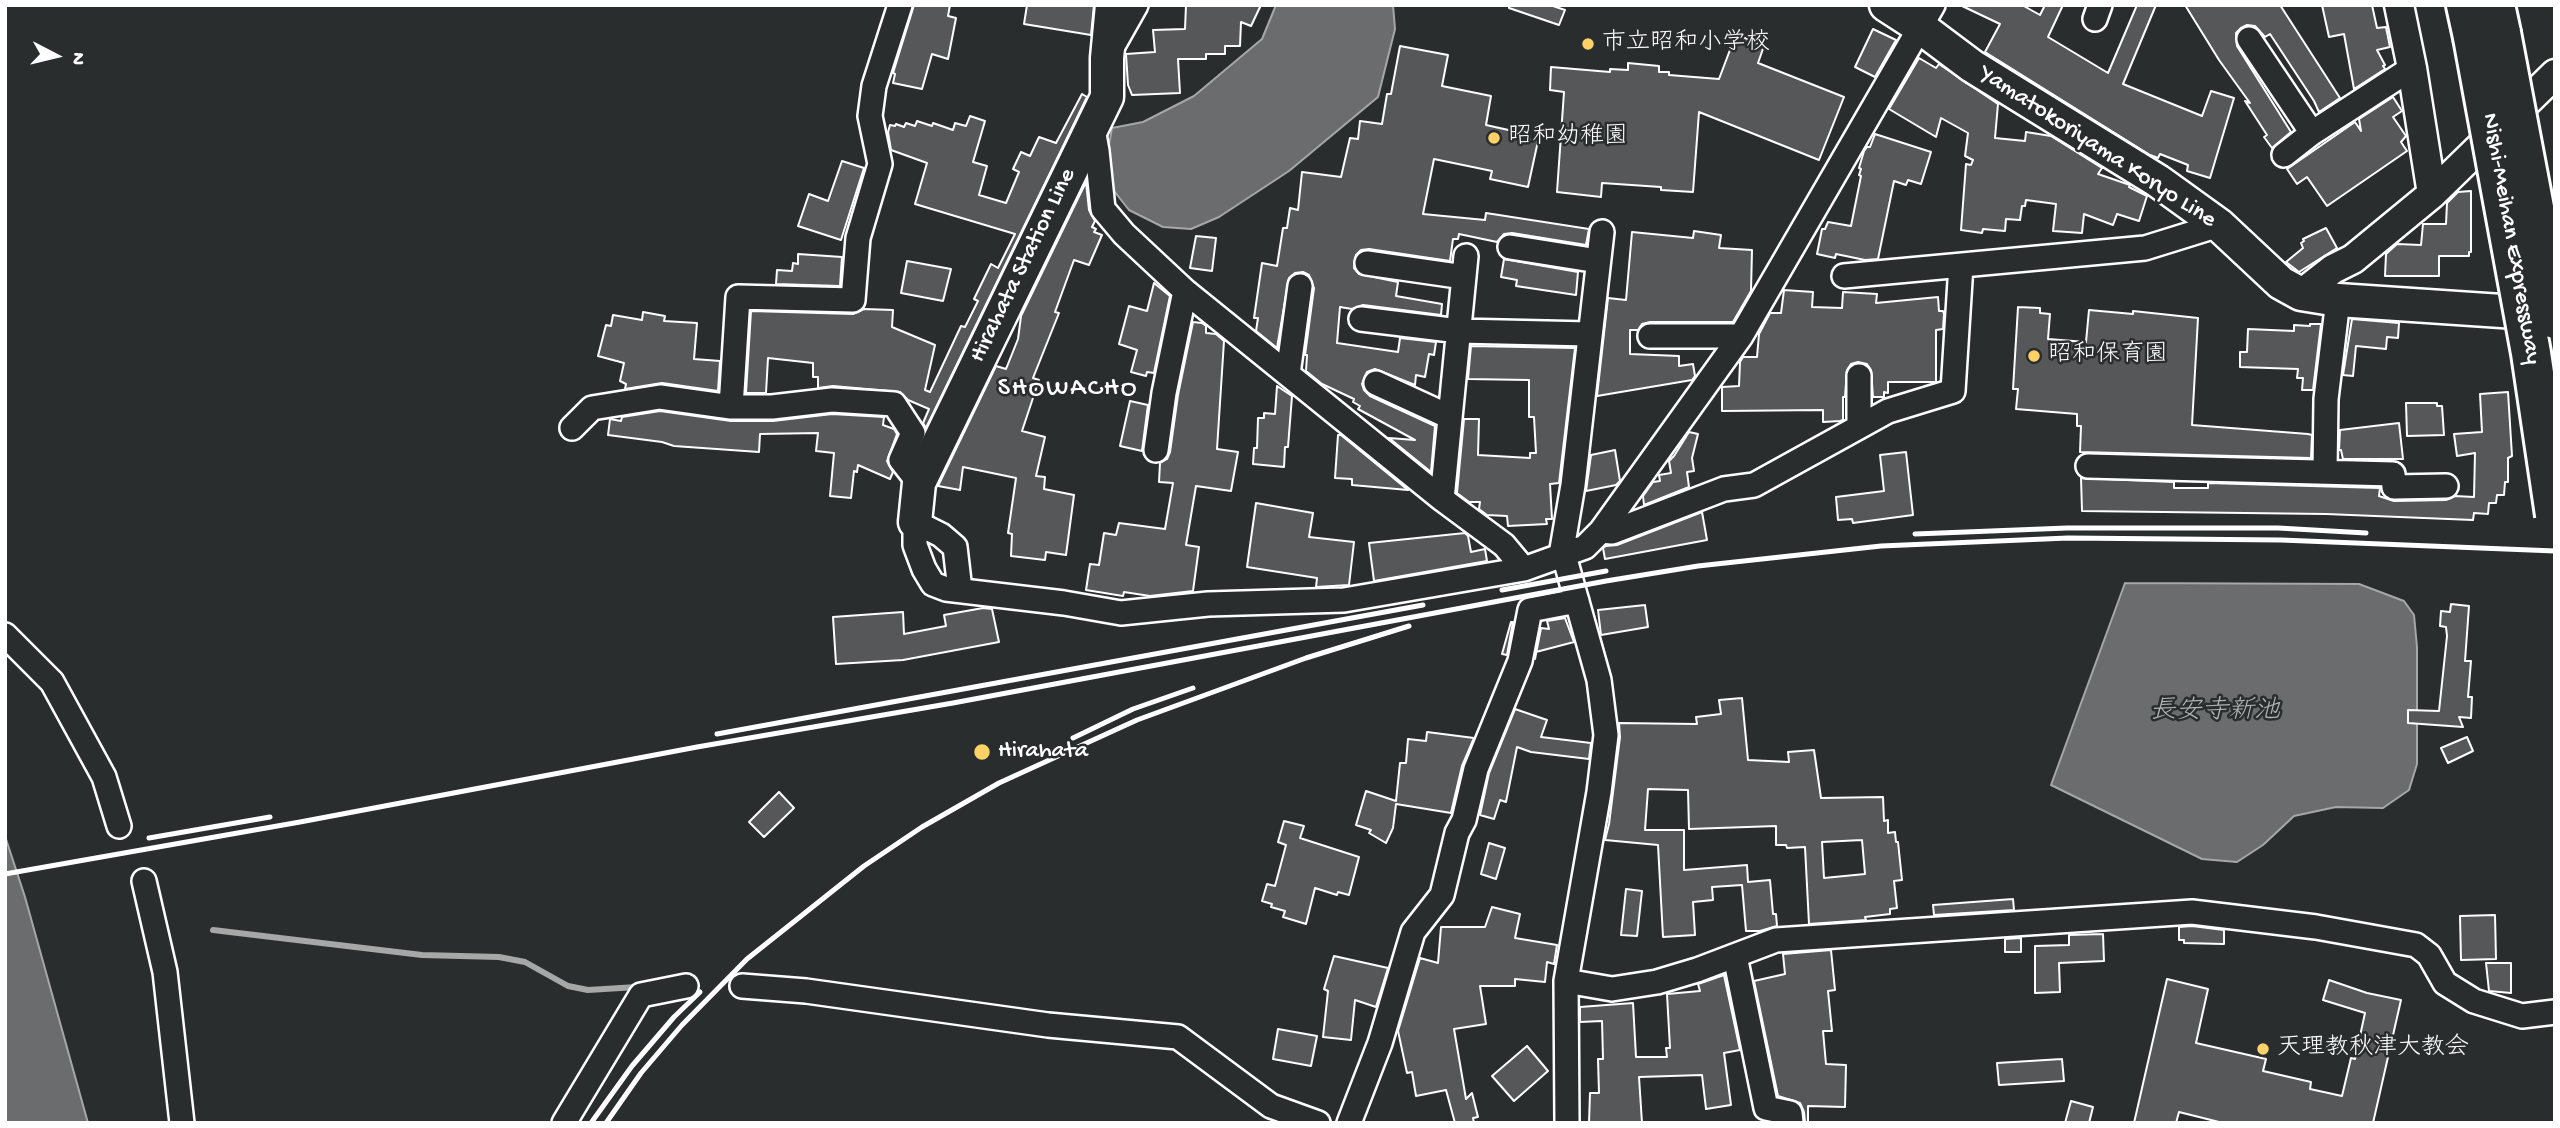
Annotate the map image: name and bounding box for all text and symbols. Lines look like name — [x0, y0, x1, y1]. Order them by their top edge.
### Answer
north arrow — [21, 21, 91, 91]
place label: 市立昭和小学校 — [1602, 30, 1770, 58]
marker: 市立昭和小学校 — [1580, 36, 1596, 52]
text: N — [65, 51, 90, 66]
street label: Yamatokoriyama Koryo Line — [1973, 60, 2221, 236]
street label: Nishi-Meihan Expressway — [2474, 111, 2546, 367]
place label: 昭和幼稚園 — [1508, 124, 1628, 152]
marker: 昭和幼稚園 — [1486, 130, 1502, 146]
street label: Hirahata Station Line — [965, 164, 1083, 368]
place label: 昭和保育園 — [2048, 342, 2168, 370]
marker: 昭和保育園 — [2026, 348, 2042, 364]
district label: SHOWACHO — [999, 374, 1137, 406]
water label: 長安寺新池 — [2150, 697, 2280, 729]
place label: Hirahata — [998, 738, 1088, 766]
marker: Hirahata — [972, 742, 992, 762]
place label: 天理教秋津大教会 — [2277, 1035, 2469, 1063]
marker: 天理教秋津大教会 — [2255, 1041, 2271, 1057]

